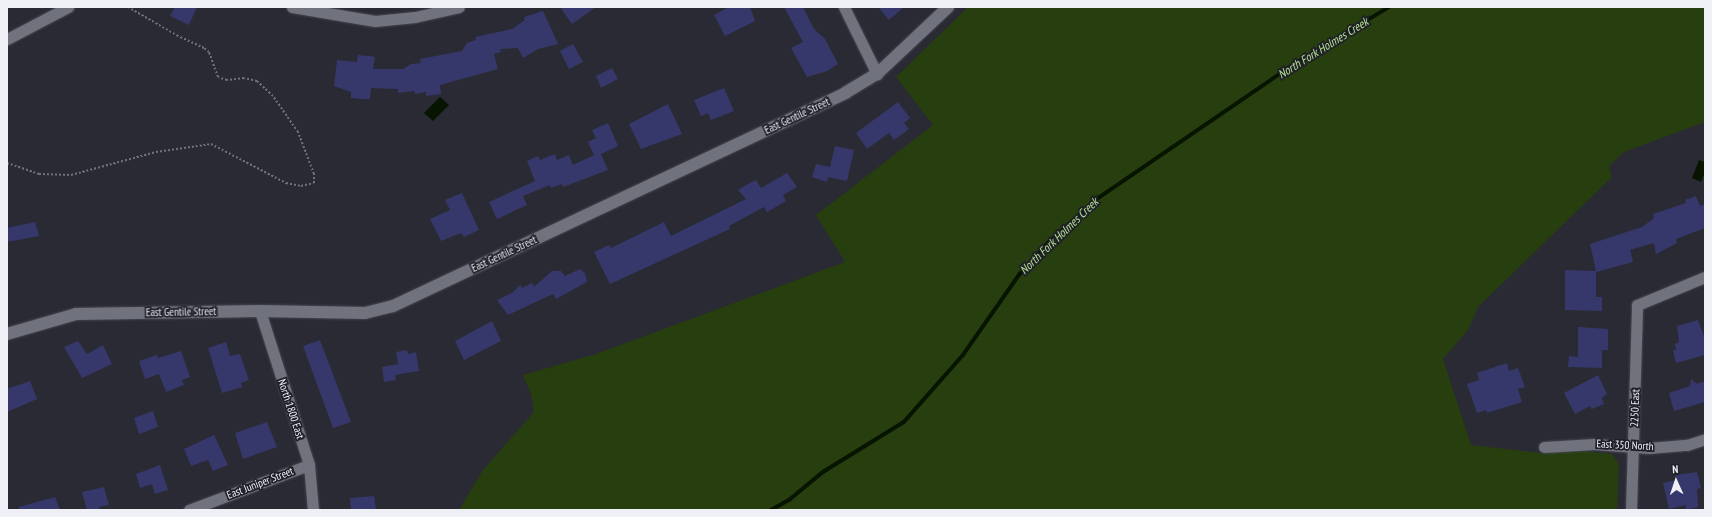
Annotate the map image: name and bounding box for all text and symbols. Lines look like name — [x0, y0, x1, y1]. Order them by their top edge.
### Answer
water label: North Fork Holmes Creek — [1275, 14, 1371, 82]
street label: East Gentile Street — [762, 95, 832, 137]
water label: North Fork Holmes Creek — [1017, 195, 1101, 277]
street label: East Gentile Street — [469, 233, 539, 275]
street label: East Gentile Street — [146, 305, 216, 319]
street label: North 1800 East — [275, 377, 307, 441]
street label: 2250 East — [1628, 389, 1642, 427]
street label: East 350 North — [1596, 437, 1654, 453]
north arrow — [1656, 461, 1696, 501]
text: N — [1672, 462, 1679, 476]
street label: East Juniper Street — [225, 464, 295, 502]

